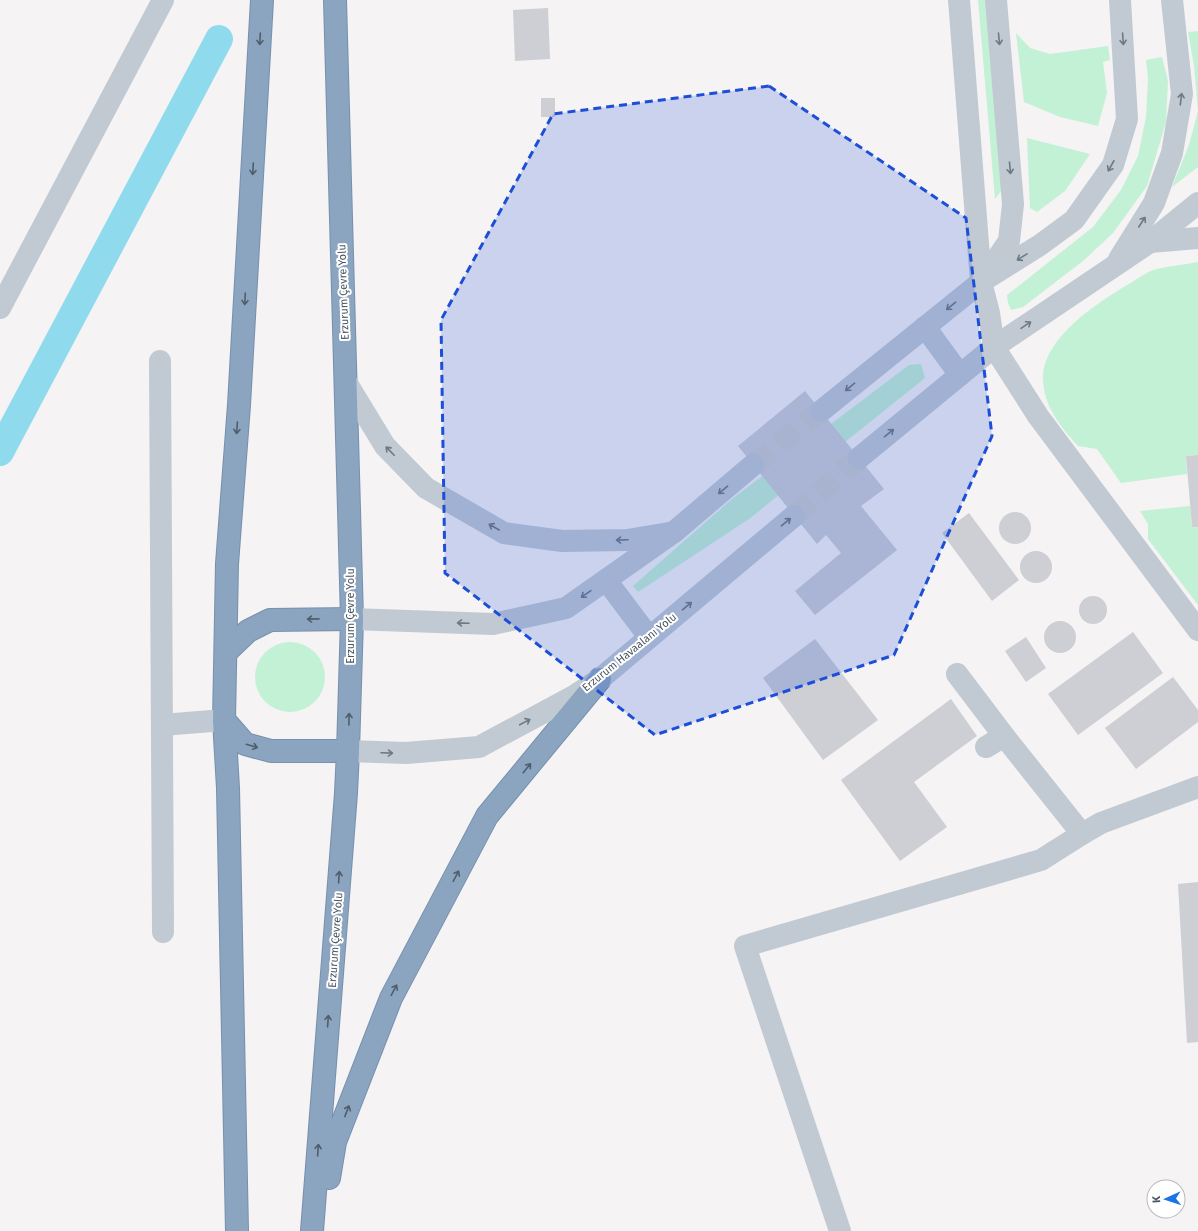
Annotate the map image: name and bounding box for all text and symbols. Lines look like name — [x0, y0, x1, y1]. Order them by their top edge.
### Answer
one-way arrow — [256, 32, 264, 45]
one-way arrow — [995, 32, 1002, 45]
one-way arrow — [1119, 32, 1126, 45]
one-way arrow — [1177, 93, 1185, 106]
one-way arrow — [1107, 160, 1115, 172]
one-way arrow — [1006, 161, 1013, 174]
one-way arrow — [249, 162, 256, 175]
one-way arrow — [1139, 216, 1147, 228]
street label: Erzurum Çevre Yolu — [335, 244, 352, 340]
one-way arrow — [1017, 253, 1028, 261]
one-way arrow — [242, 292, 249, 305]
one-way arrow — [946, 302, 957, 310]
one-way arrow — [1020, 321, 1032, 329]
one-way arrow — [844, 383, 855, 392]
one-way arrow — [234, 421, 241, 434]
one-way arrow — [884, 429, 894, 438]
one-way arrow — [385, 446, 395, 456]
one-way arrow — [718, 485, 729, 494]
one-way arrow — [781, 518, 791, 527]
one-way arrow — [488, 523, 500, 530]
one-way arrow — [616, 536, 629, 544]
street label: Erzurum Çevre Yolu — [344, 568, 357, 664]
one-way arrow — [581, 590, 592, 598]
one-way arrow — [681, 601, 692, 610]
street label: Erzurum Havaalanı Yolu — [580, 610, 679, 694]
one-way arrow — [307, 615, 320, 623]
one-way arrow — [457, 619, 470, 627]
one-way arrow — [345, 713, 353, 726]
one-way arrow — [519, 718, 531, 725]
one-way arrow — [245, 742, 258, 750]
one-way arrow — [380, 749, 393, 756]
one-way arrow — [522, 762, 531, 773]
one-way arrow — [452, 870, 460, 882]
one-way arrow — [336, 871, 343, 884]
street label: Erzurum Çevre Yolu — [326, 892, 345, 988]
one-way arrow — [391, 984, 399, 996]
one-way arrow — [325, 1015, 332, 1028]
one-way arrow — [343, 1106, 351, 1118]
one-way arrow — [315, 1144, 322, 1157]
north arrow — [1146, 1179, 1186, 1219]
text: K — [1150, 1195, 1163, 1203]

